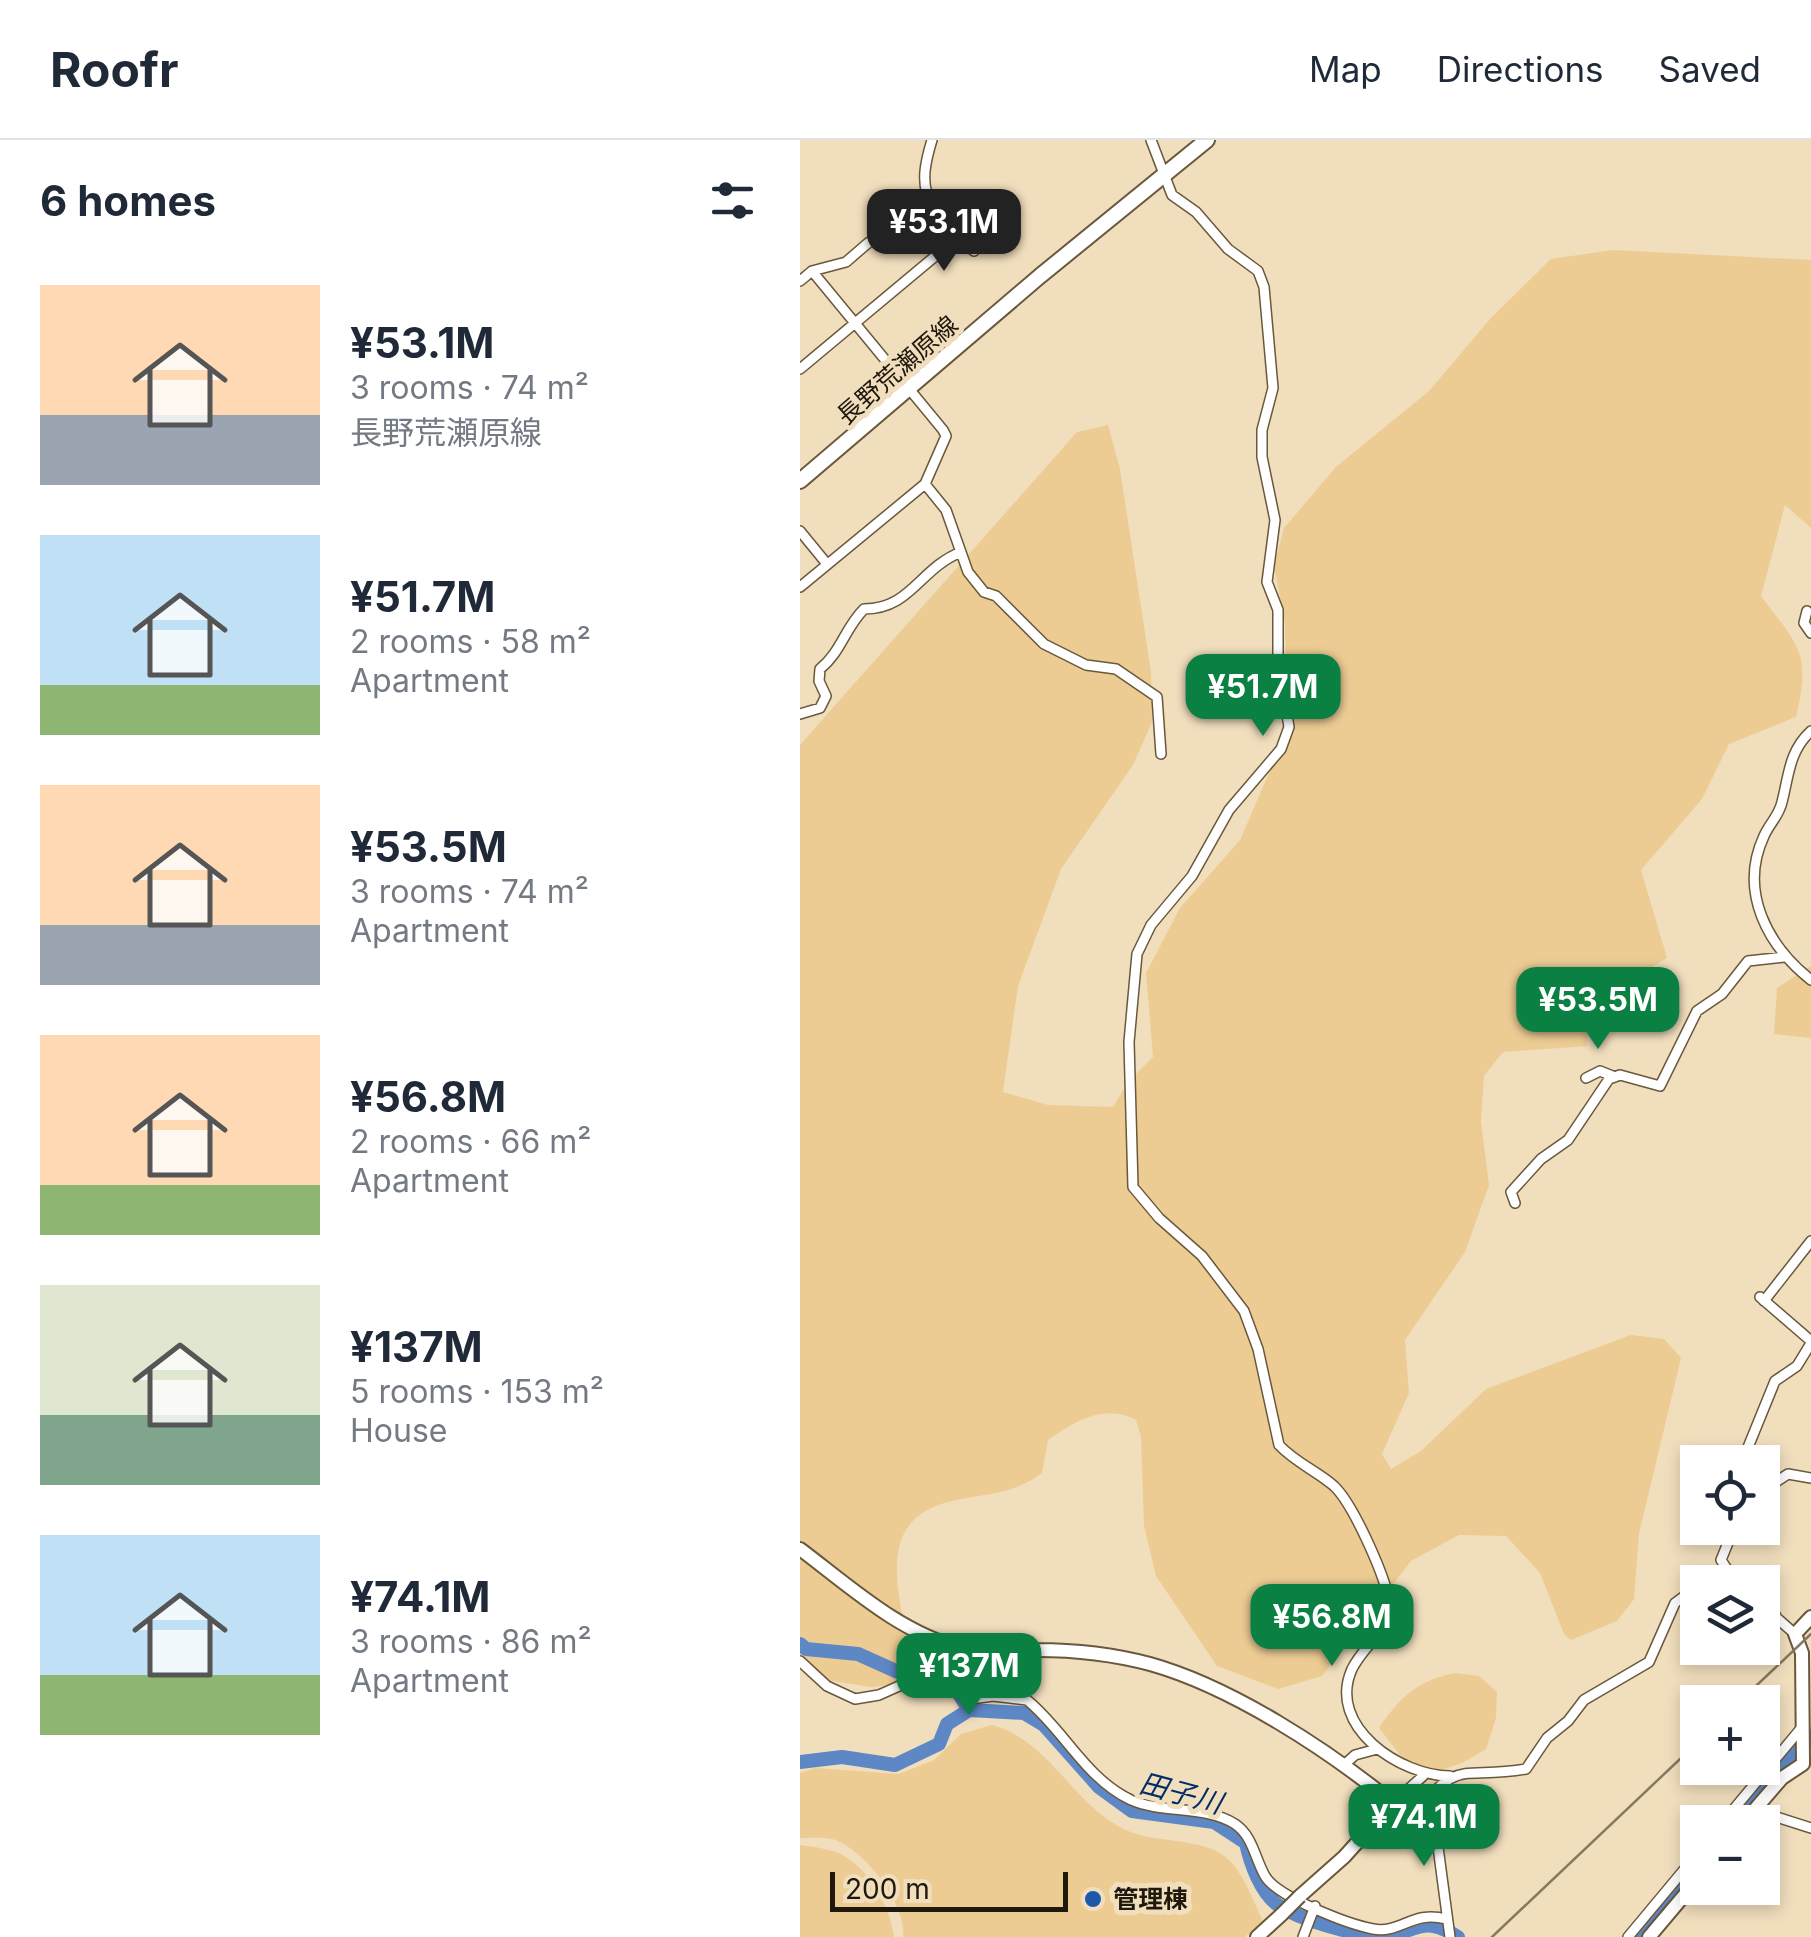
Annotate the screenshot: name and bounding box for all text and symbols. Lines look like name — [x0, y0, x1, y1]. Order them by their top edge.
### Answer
text: Roofr — [50, 40, 178, 99]
text: Map — [1309, 48, 1382, 90]
text: Directions — [1437, 48, 1604, 90]
text: Saved — [1659, 48, 1761, 90]
icon: filters — [705, 173, 760, 228]
text: 6 homes — [40, 175, 216, 226]
pin: ¥53.1M — [863, 189, 1025, 274]
text: ¥53.1M — [889, 202, 999, 241]
street label: 長野荒瀬原線 — [831, 309, 963, 431]
text: ¥53.1M — [350, 317, 495, 368]
icon: home — [120, 325, 240, 445]
text: 3 rooms · 74 m² — [350, 368, 589, 407]
text: 長野荒瀬原線 — [350, 413, 542, 452]
text: ¥51.7M — [350, 571, 495, 622]
icon: home — [120, 575, 240, 695]
text: 2 rooms · 58 m² — [350, 622, 591, 661]
pin: ¥51.7M — [1182, 654, 1344, 739]
text: Apartment — [350, 661, 509, 700]
text: ¥51.7M — [1208, 667, 1318, 706]
text: ¥53.5M — [350, 821, 507, 872]
icon: home — [120, 825, 240, 945]
text: 3 rooms · 74 m² — [350, 872, 589, 911]
text: Apartment — [350, 911, 509, 950]
pin: ¥53.5M — [1517, 967, 1679, 1052]
text: ¥53.5M — [1538, 980, 1658, 1019]
text: ¥56.8M — [350, 1071, 506, 1122]
icon: home — [120, 1075, 240, 1195]
text: 2 rooms · 66 m² — [350, 1122, 591, 1161]
text: Apartment — [350, 1161, 509, 1200]
text: ¥137M — [350, 1321, 483, 1372]
icon: home — [120, 1325, 240, 1445]
text: 5 rooms · 153 m² — [350, 1372, 604, 1411]
text: House — [350, 1411, 447, 1450]
map controls — [1680, 1445, 1780, 1905]
button: locate — [1680, 1445, 1780, 1545]
button: layers — [1680, 1565, 1780, 1665]
text: ¥74.1M — [350, 1571, 490, 1622]
icon: home — [120, 1575, 240, 1695]
pin: ¥56.8M — [1251, 1584, 1413, 1669]
text: ¥56.8M — [1273, 1597, 1391, 1636]
text: 3 rooms · 86 m² — [350, 1622, 592, 1661]
pin: ¥137M — [899, 1633, 1039, 1718]
text: ¥137M — [918, 1646, 1020, 1685]
text: Apartment — [350, 1661, 509, 1700]
button: + — [1680, 1685, 1780, 1785]
water label: 田子川 — [1136, 1766, 1229, 1821]
pin: ¥74.1M — [1343, 1784, 1505, 1869]
text: ¥74.1M — [1371, 1797, 1477, 1836]
button: − — [1680, 1805, 1780, 1905]
scale bar — [830, 1867, 1068, 1912]
text: 200 m — [845, 1872, 930, 1906]
place label: 管理棟 — [1113, 1884, 1188, 1914]
marker: 管理棟 — [1082, 1888, 1104, 1910]

